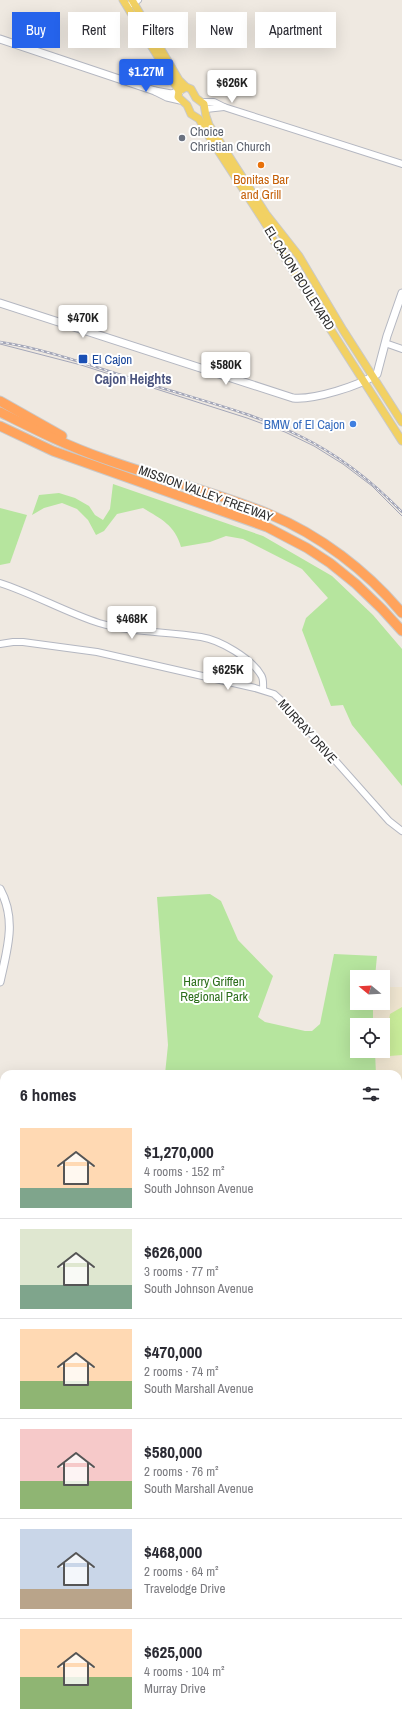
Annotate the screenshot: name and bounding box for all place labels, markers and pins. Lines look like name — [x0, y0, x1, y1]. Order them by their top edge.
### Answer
pin: $1.27M — [113, 59, 179, 93]
pin: $626K — [204, 70, 260, 104]
place label: Choice Christian Church — [190, 123, 271, 155]
marker: Choice Christian Church — [177, 133, 187, 143]
marker: Bonitas Bar and Grill — [256, 160, 266, 170]
place label: Bonitas Bar and Grill — [233, 171, 289, 203]
pin: $470K — [55, 305, 111, 339]
place label: El Cajon — [92, 351, 132, 368]
pin: $580K — [198, 352, 254, 386]
marker: El Cajon — [77, 353, 89, 365]
place label: BMW of El Cajon — [264, 416, 345, 433]
marker: BMW of El Cajon — [348, 419, 358, 429]
pin: $468K — [104, 606, 160, 640]
pin: $625K — [200, 657, 256, 691]

